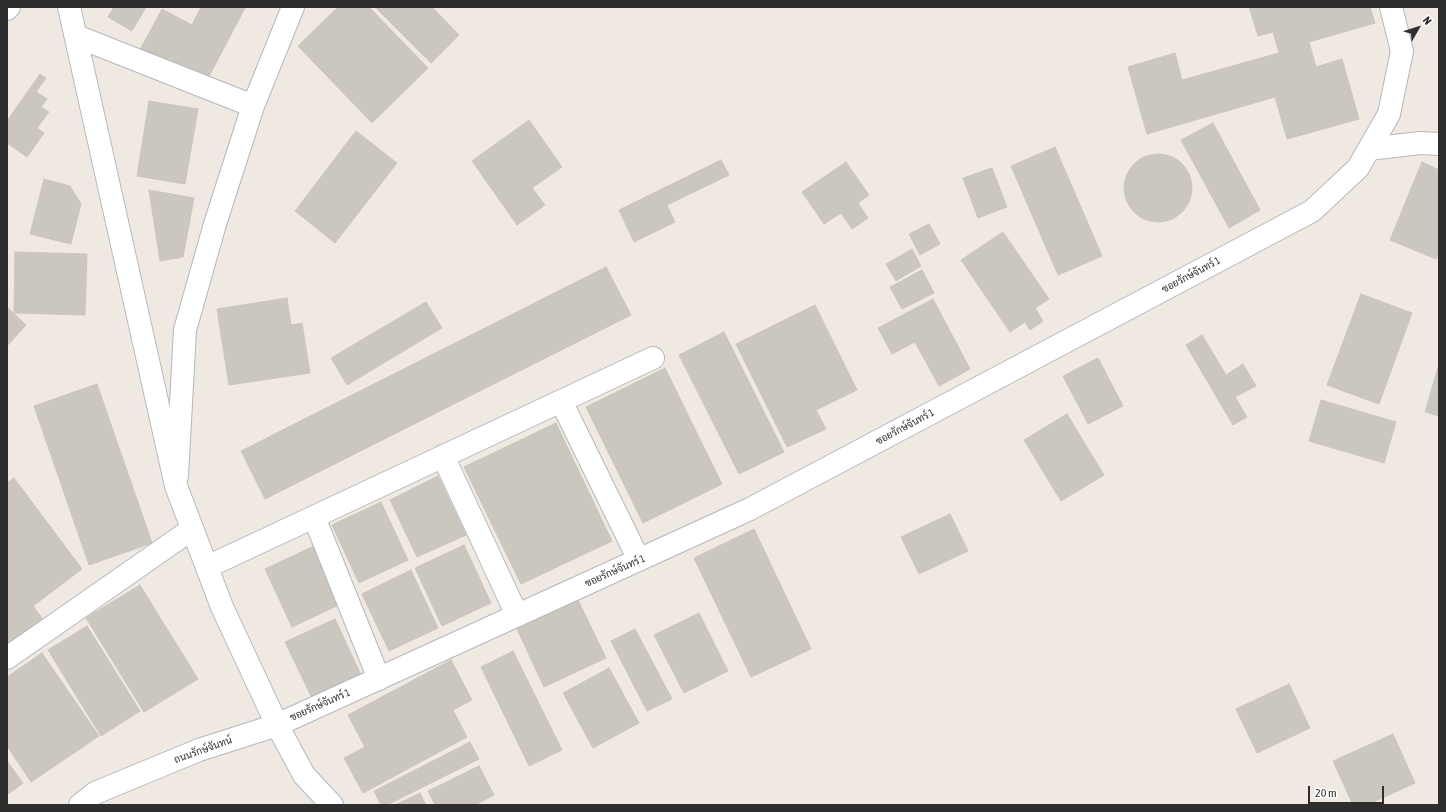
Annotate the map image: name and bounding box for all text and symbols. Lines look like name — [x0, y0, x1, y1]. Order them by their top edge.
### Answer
north arrow — [1398, 8, 1438, 48]
text: N — [1421, 14, 1434, 27]
street label: ซอยรักษ์จันทร์ 1 — [1160, 255, 1222, 295]
street label: ซอยรักษ์จันทร์ 1 — [874, 407, 936, 447]
street label: ซอยรักษ์จันทร์ 1 — [583, 552, 647, 590]
street label: ซอยรักษ์จันทร์ 1 — [288, 686, 352, 724]
street label: ถนนรักษ์จันทน์ — [172, 734, 234, 766]
scale bar — [1310, 778, 1386, 804]
text: 20 m — [1315, 786, 1337, 800]

